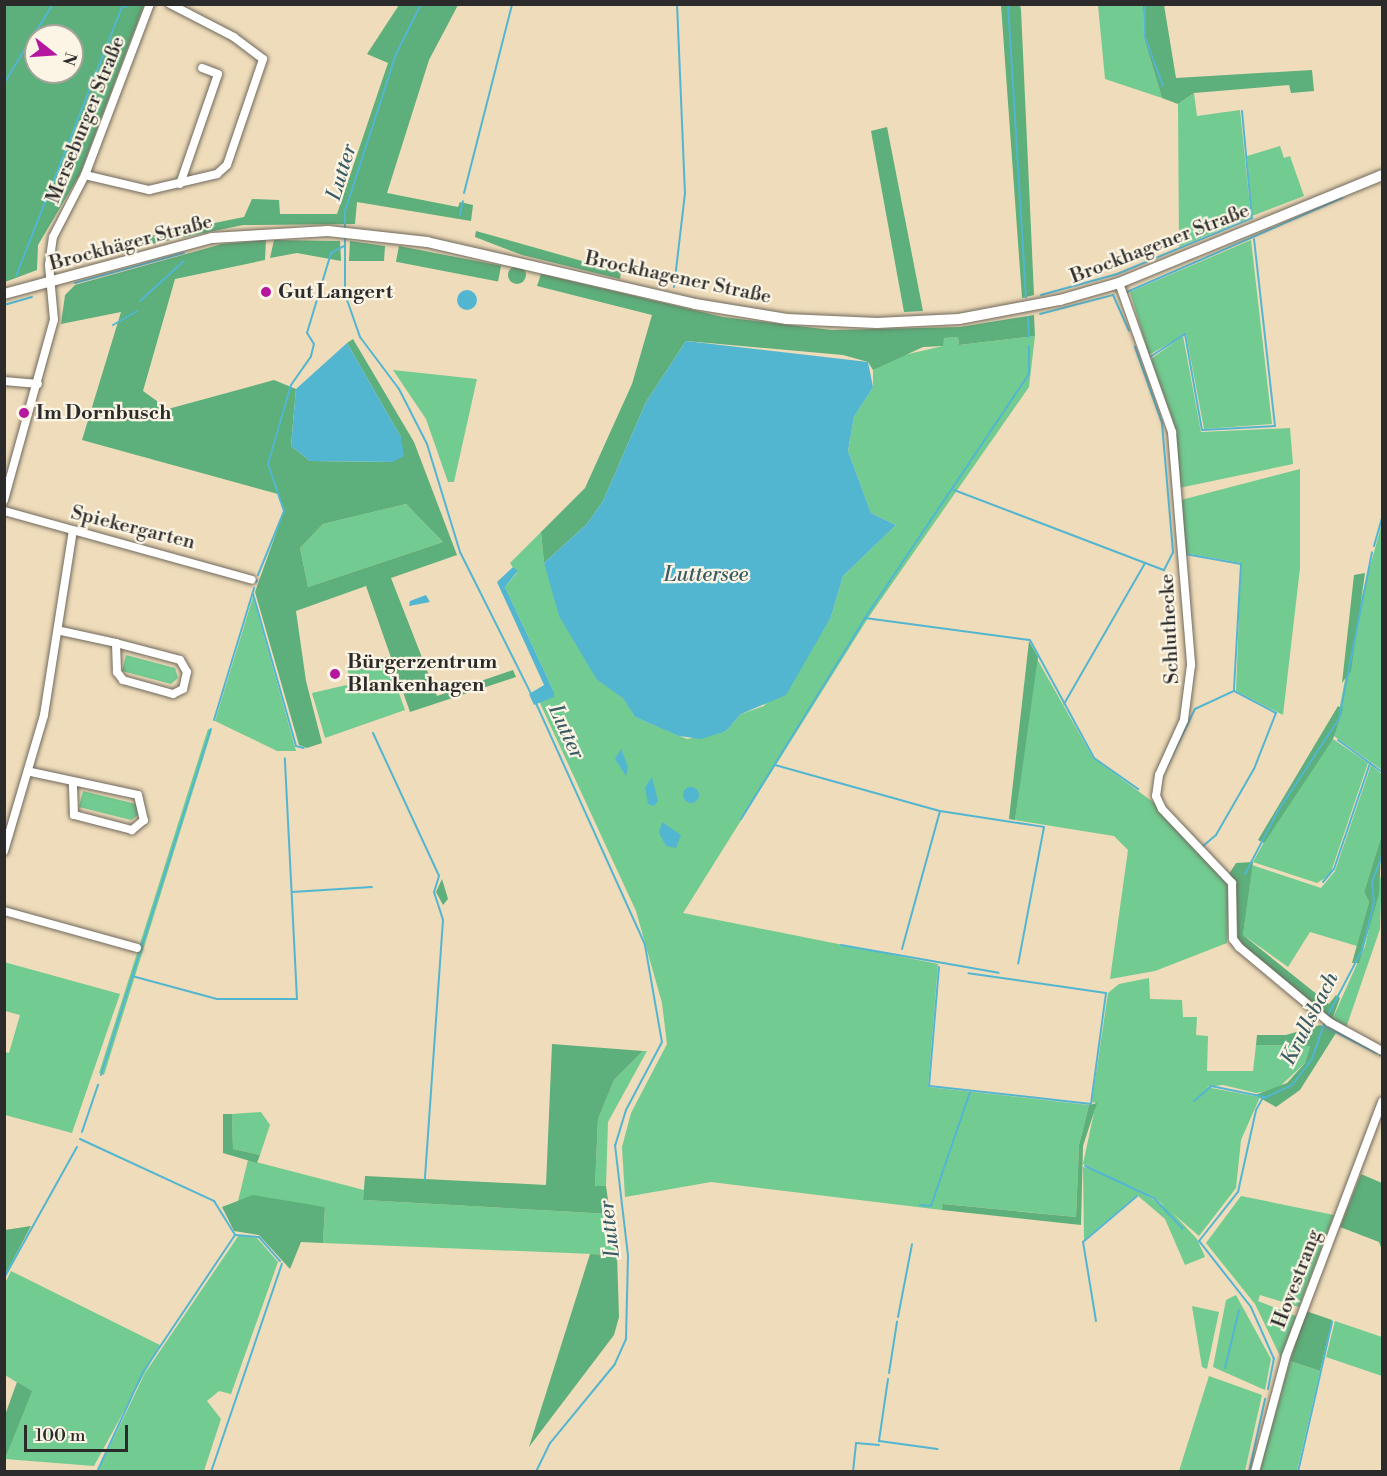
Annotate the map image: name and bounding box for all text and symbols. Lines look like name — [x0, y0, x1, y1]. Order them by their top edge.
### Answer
north arrow — [24, 24, 84, 84]
street label: Merseburger Straße — [42, 33, 130, 207]
text: N — [58, 50, 81, 68]
water label: Lutter — [322, 141, 362, 203]
street label: Brockhagener Straße — [1067, 199, 1253, 289]
street label: Brockhäger Straße — [47, 210, 215, 276]
street label: Brockhagener Straße — [583, 247, 773, 309]
place label: Gut Langert — [278, 280, 393, 304]
marker: Gut Langert — [259, 285, 273, 299]
place label: Im Dornbusch — [36, 401, 171, 425]
marker: Im Dornbusch — [17, 406, 31, 420]
street label: Spiekergarten — [68, 501, 198, 555]
water label: Luttersee — [664, 562, 748, 588]
street label: Schluthecke — [1155, 573, 1185, 685]
place label: Bürgerzentrum Blankenhagen — [347, 650, 497, 697]
marker: Bürgerzentrum Blankenhagen — [328, 667, 342, 681]
water label: Lutter — [542, 701, 590, 763]
water label: Krullsbach — [1276, 968, 1344, 1070]
water label: Lutter — [594, 1199, 626, 1259]
street label: Hovestrang — [1267, 1226, 1327, 1332]
scale bar — [27, 1413, 130, 1451]
text: 100 m — [35, 1424, 86, 1447]

